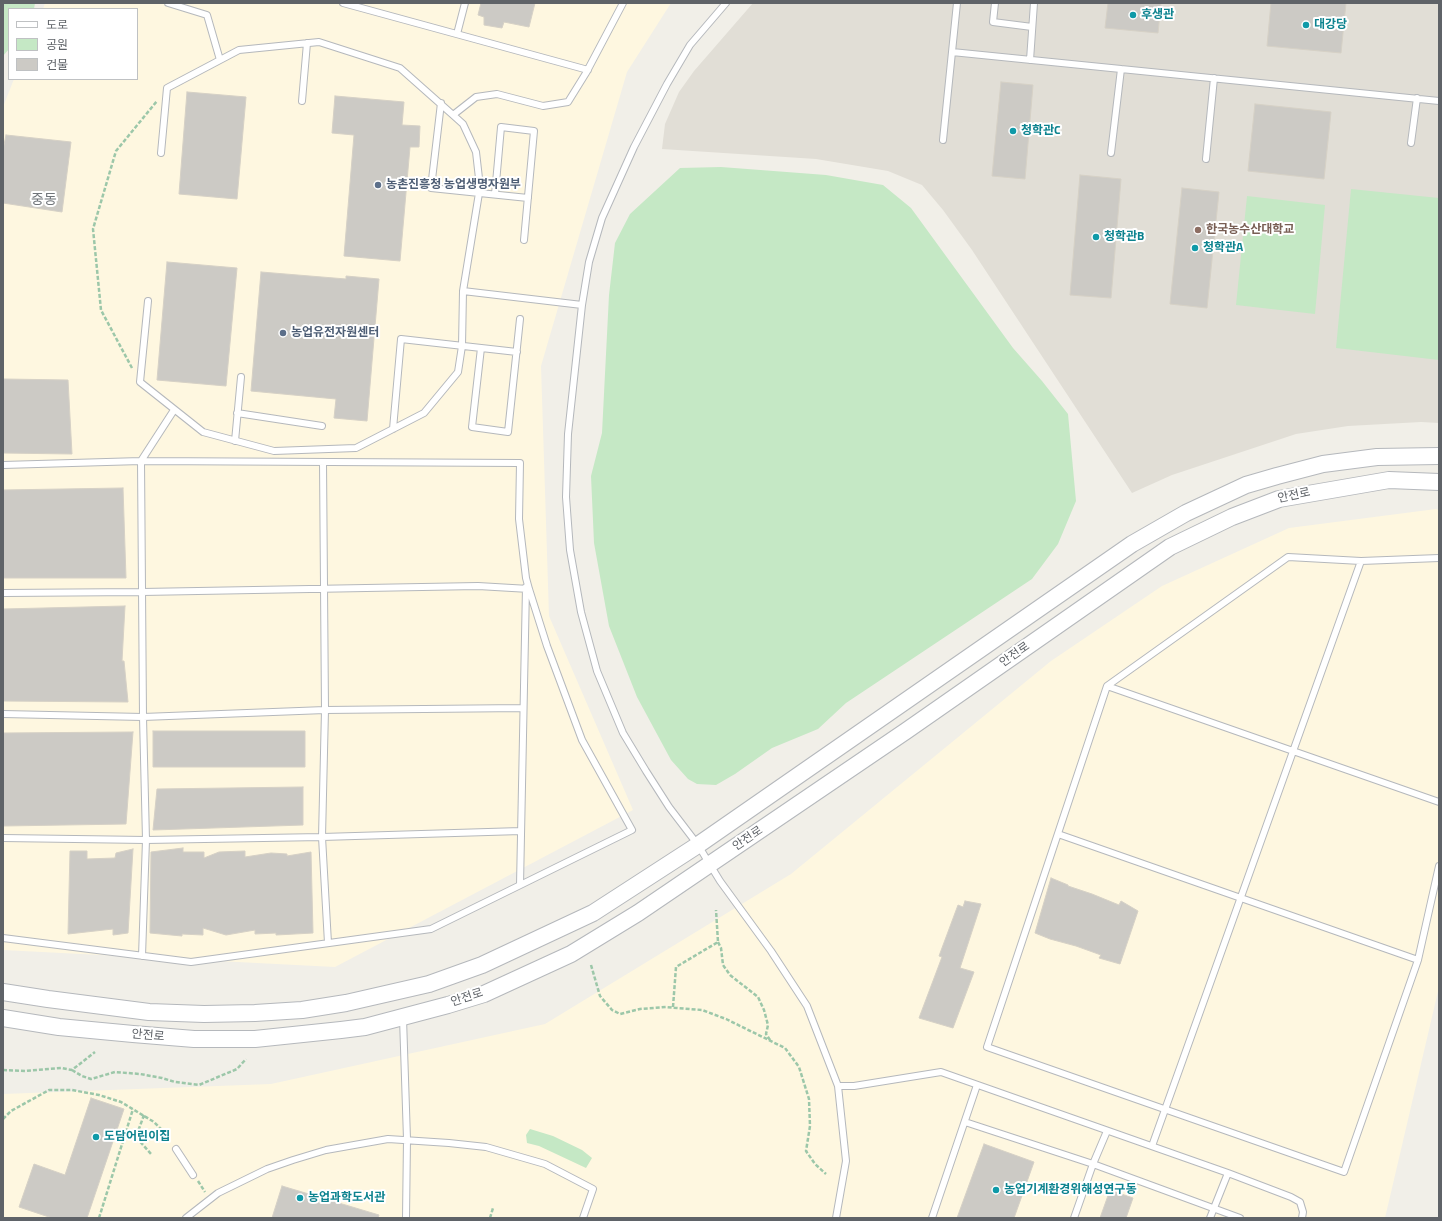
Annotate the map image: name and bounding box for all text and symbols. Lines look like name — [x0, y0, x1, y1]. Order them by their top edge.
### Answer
legend — [8, 8, 138, 80]
place label: 후생관 — [1141, 8, 1174, 22]
marker: 후생관 — [1128, 10, 1138, 20]
text: 도로 — [46, 15, 68, 34]
place label: 대강당 — [1314, 18, 1347, 32]
marker: 대강당 — [1301, 20, 1311, 30]
text: 공원 — [46, 35, 68, 54]
text: 건물 — [46, 55, 68, 74]
place label: 청학관C — [1021, 124, 1061, 138]
marker: 청학관C — [1008, 126, 1018, 136]
place label: 농촌진흥청 농업생명자원부 — [386, 178, 521, 192]
marker: 농촌진흥청 농업생명자원부 — [373, 180, 383, 190]
district label: 중동 — [31, 193, 57, 209]
place label: 한국농수산대학교 — [1206, 223, 1294, 237]
marker: 한국농수산대학교 — [1193, 225, 1203, 235]
place label: 청학관B — [1104, 230, 1144, 244]
marker: 청학관B — [1091, 232, 1101, 242]
place label: 청학관A — [1203, 241, 1243, 255]
marker: 청학관A — [1190, 243, 1200, 253]
place label: 농업유전자원센터 — [291, 326, 379, 340]
marker: 농업유전자원센터 — [278, 328, 288, 338]
street label: 안전로 — [1276, 486, 1312, 506]
street label: 안전로 — [997, 640, 1033, 670]
street label: 안전로 — [730, 824, 766, 854]
street label: 안전로 — [449, 986, 485, 1010]
street label: 안전로 — [131, 1027, 165, 1045]
place label: 도담어린이집 — [104, 1130, 170, 1144]
marker: 도담어린이집 — [91, 1132, 101, 1142]
place label: 농업기계환경위해성연구동 — [1004, 1183, 1136, 1197]
marker: 농업기계환경위해성연구동 — [991, 1185, 1001, 1195]
place label: 농업과학도서관 — [308, 1191, 385, 1205]
marker: 농업과학도서관 — [295, 1193, 305, 1203]

